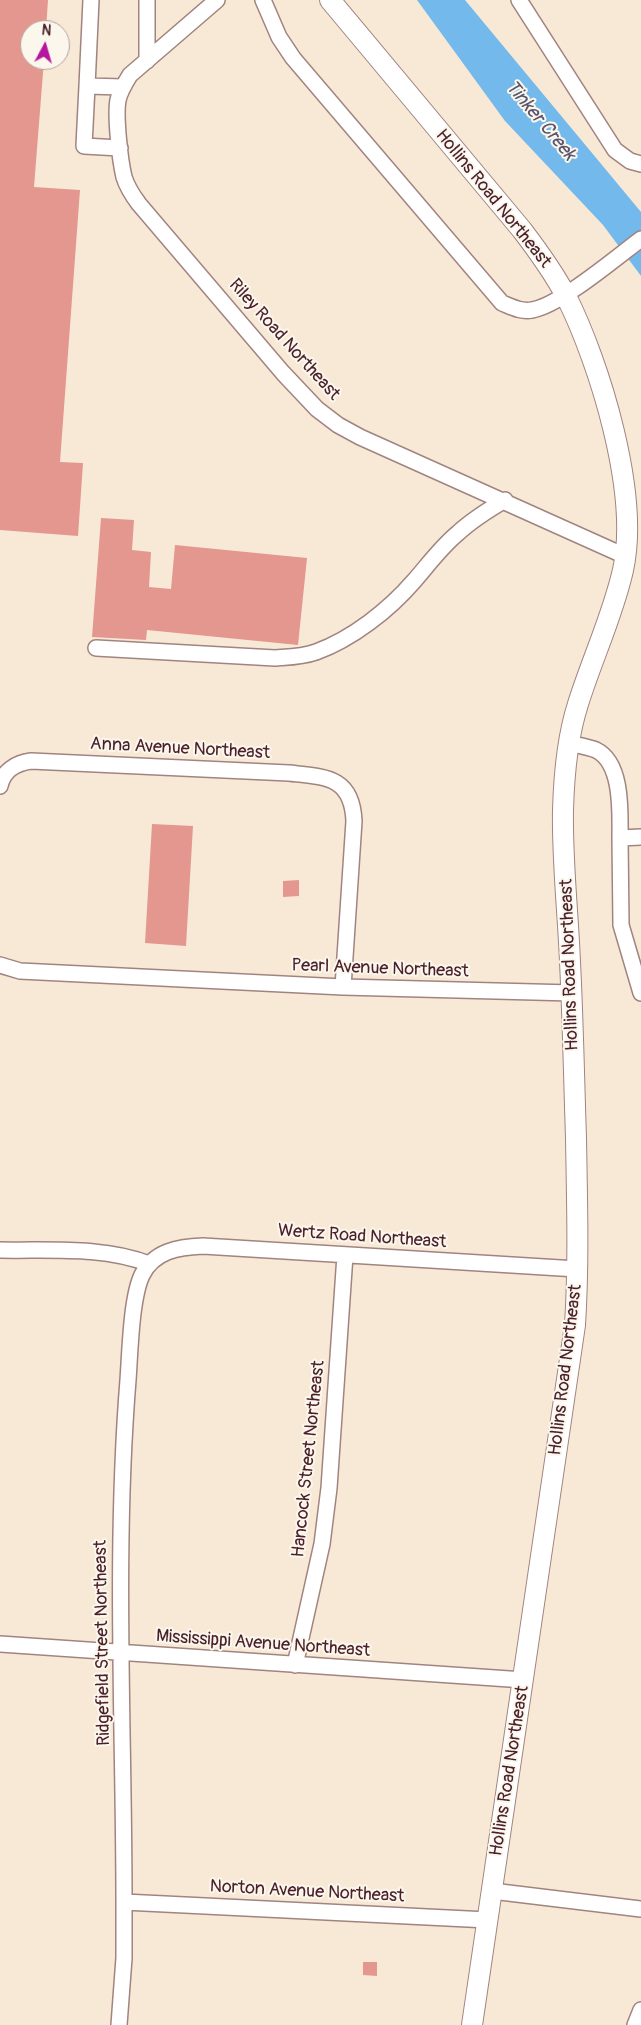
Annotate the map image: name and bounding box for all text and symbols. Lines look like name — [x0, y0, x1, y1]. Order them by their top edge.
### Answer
north arrow — [20, 20, 70, 70]
text: N — [41, 22, 52, 40]
water label: Tinker Creek — [500, 76, 580, 166]
street label: Hollins Road Northeast — [430, 125, 556, 273]
street label: Riley Road Northeast — [224, 275, 344, 405]
street label: Anna Avenue Northeast — [90, 734, 270, 764]
street label: Hollins Road Northeast — [556, 879, 584, 1051]
street label: Pearl Avenue Northeast — [291, 955, 469, 983]
street label: Wertz Road Northeast — [277, 1220, 447, 1254]
street label: Hollins Road Northeast — [545, 1283, 587, 1457]
street label: Hancock Street Northeast — [288, 1359, 330, 1559]
street label: Ridgefield Street Northeast — [90, 1540, 116, 1746]
street label: Mississippi Avenue Northeast — [155, 1626, 371, 1662]
street label: Hollins Road Northeast — [486, 1684, 534, 1858]
street label: Norton Avenue Northeast — [209, 1876, 405, 1908]

